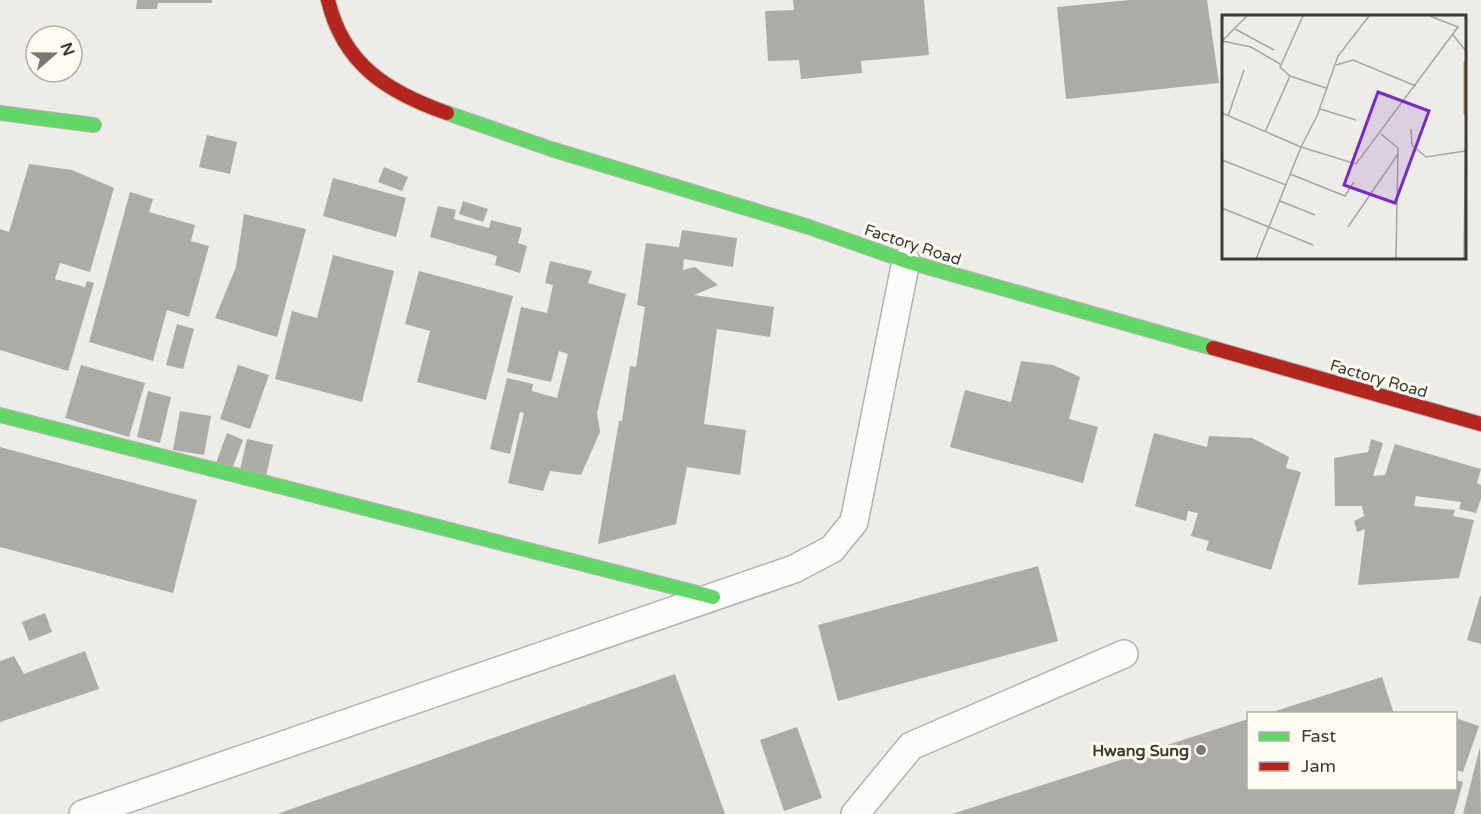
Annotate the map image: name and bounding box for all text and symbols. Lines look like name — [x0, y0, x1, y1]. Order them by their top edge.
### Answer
inset map — [1222, 15, 1466, 260]
north arrow — [24, 24, 84, 84]
text: N — [56, 40, 79, 59]
street label: Factory Road — [862, 220, 964, 270]
street label: Factory Road — [1327, 355, 1430, 402]
legend — [1247, 712, 1457, 790]
text: Fast — [1301, 725, 1336, 747]
place label: Hwang Sung — [1092, 741, 1189, 761]
marker: Hwang Sung — [1194, 743, 1208, 757]
text: Jam — [1301, 755, 1336, 777]

